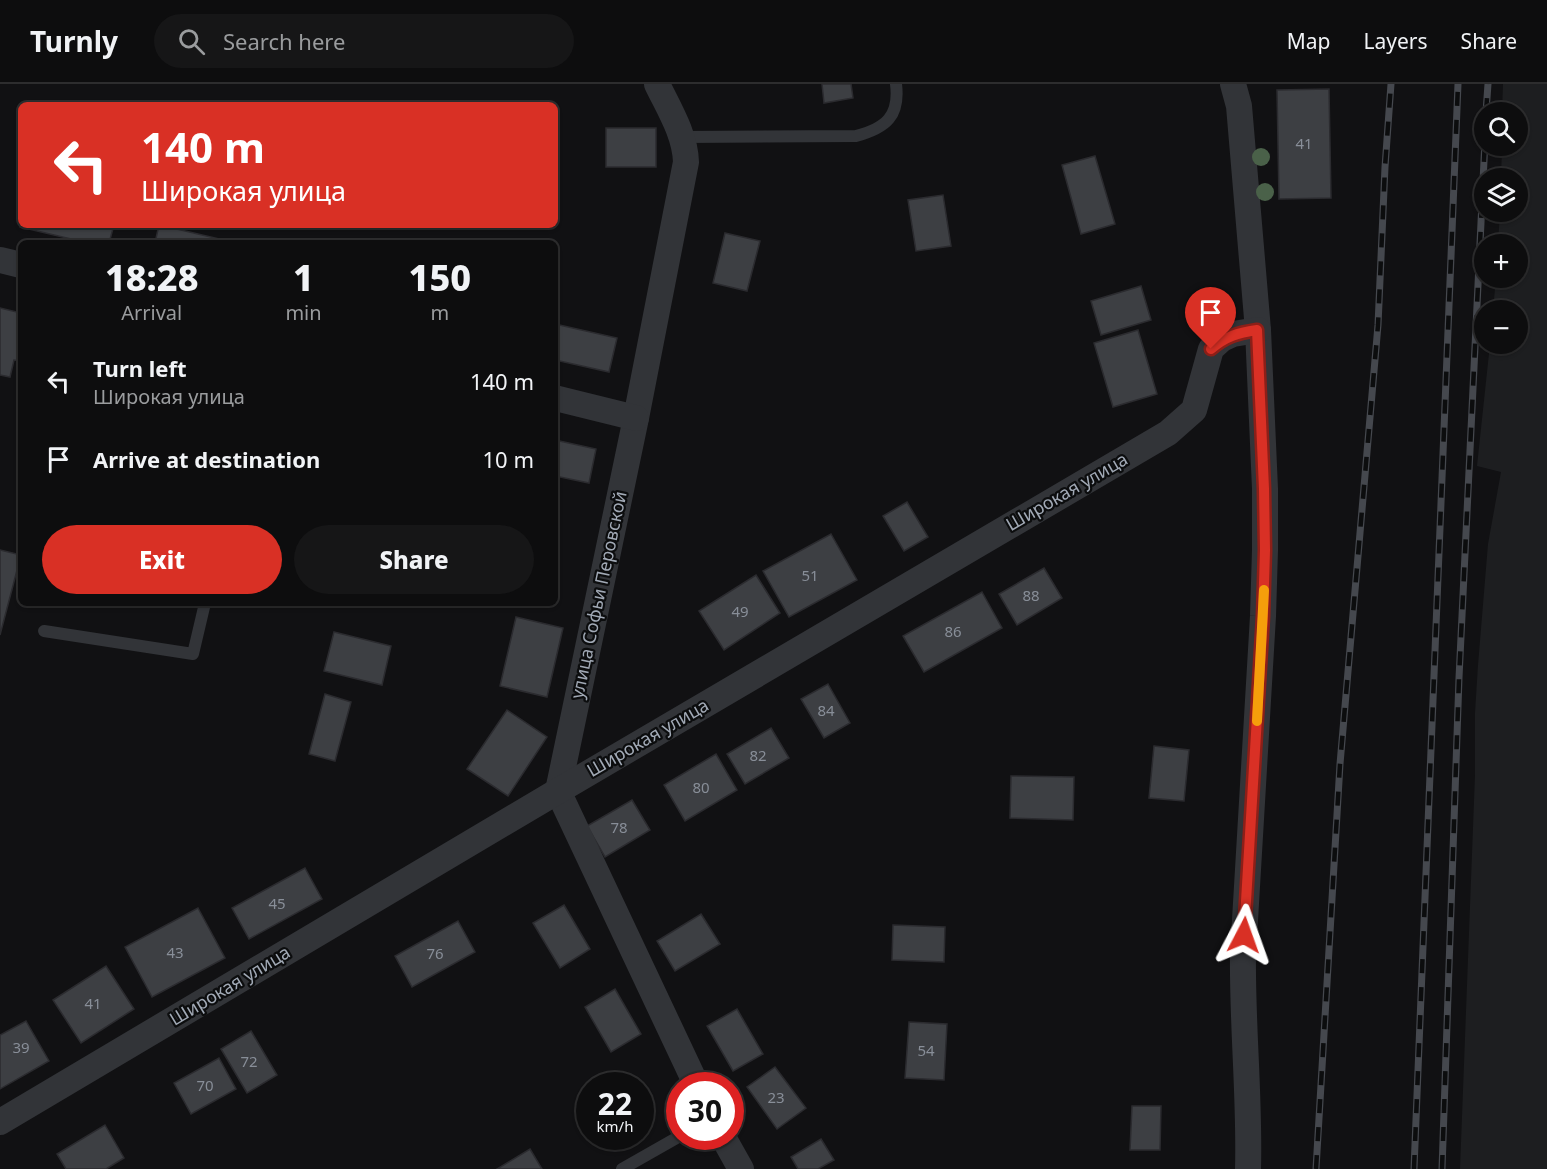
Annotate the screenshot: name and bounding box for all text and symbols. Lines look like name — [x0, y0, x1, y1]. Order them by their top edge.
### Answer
search box — [154, 14, 574, 68]
text: Turnly — [30, 22, 118, 60]
icon: search — [175, 25, 208, 58]
text: Search here — [223, 26, 345, 56]
text: Map — [1287, 27, 1331, 55]
text: Layers — [1364, 27, 1428, 55]
text: Share — [1461, 27, 1517, 55]
map controls — [1474, 102, 1528, 354]
button: search — [1474, 102, 1528, 156]
text: 140 m — [141, 118, 265, 175]
icon: left — [42, 126, 120, 204]
house number: 41 — [1295, 133, 1313, 153]
button: layers — [1474, 168, 1528, 222]
text: Широкая улица — [141, 172, 346, 209]
button: + — [1474, 234, 1528, 288]
text: 18:28 — [105, 253, 198, 302]
text: 1 — [293, 253, 314, 302]
text: 150 — [409, 253, 471, 302]
pin — [1185, 287, 1236, 349]
icon: arrive — [1194, 296, 1227, 329]
text: Arrival — [121, 299, 182, 326]
text: min — [285, 299, 322, 326]
text: m — [430, 299, 449, 326]
button: − — [1474, 300, 1528, 354]
text: Turn left — [93, 353, 187, 383]
icon: left — [42, 365, 75, 398]
text: 140 m — [470, 366, 534, 396]
text: Широкая улица — [93, 383, 245, 410]
icon: arrive — [42, 443, 75, 476]
text: Arrive at destination — [93, 444, 320, 474]
text: 10 m — [483, 444, 534, 474]
street label: Широкая улица — [1001, 447, 1132, 536]
street label: улица Софьи Перовской — [564, 489, 632, 701]
button: Exit — [42, 525, 282, 594]
button: Share — [294, 525, 534, 594]
house number: 51 — [801, 565, 819, 585]
house number: 88 — [1022, 585, 1040, 605]
house number: 49 — [731, 601, 749, 621]
house number: 86 — [944, 621, 962, 641]
street label: Широкая улица — [582, 693, 713, 782]
house number: 84 — [817, 700, 835, 720]
house number: 82 — [749, 745, 767, 765]
house number: 80 — [692, 777, 710, 797]
house number: 78 — [610, 817, 628, 837]
house number: 45 — [268, 893, 286, 913]
position arrow — [1212, 903, 1276, 967]
street label: Широкая улица — [165, 940, 294, 1031]
house number: 43 — [166, 942, 184, 962]
house number: 76 — [426, 943, 444, 963]
house number: 41 — [84, 993, 102, 1013]
house number: 39 — [12, 1037, 30, 1057]
house number: 54 — [917, 1040, 935, 1060]
house number: 72 — [240, 1051, 258, 1071]
speed limit sign: 30 — [666, 1072, 744, 1150]
house number: 70 — [196, 1075, 214, 1095]
text: 22 — [598, 1083, 632, 1124]
house number: 23 — [767, 1087, 785, 1107]
text: km/h — [597, 1116, 633, 1136]

